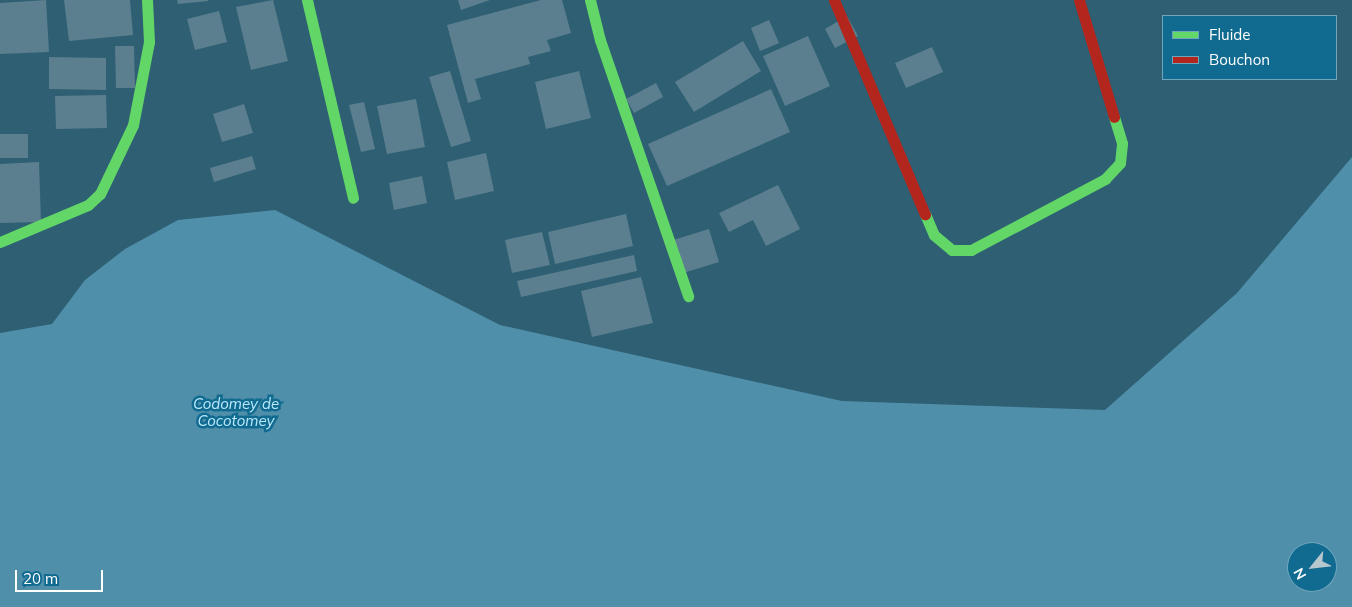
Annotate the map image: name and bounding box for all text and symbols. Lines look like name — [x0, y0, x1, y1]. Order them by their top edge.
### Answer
legend — [1162, 15, 1337, 80]
text: Fluide — [1209, 25, 1250, 44]
text: Bouchon — [1209, 50, 1270, 69]
water label: Codomey de Cocotomey — [193, 394, 279, 429]
north arrow — [1287, 542, 1337, 592]
scale bar — [18, 560, 105, 592]
text: N — [1289, 565, 1310, 583]
text: 20 m — [23, 569, 58, 588]

